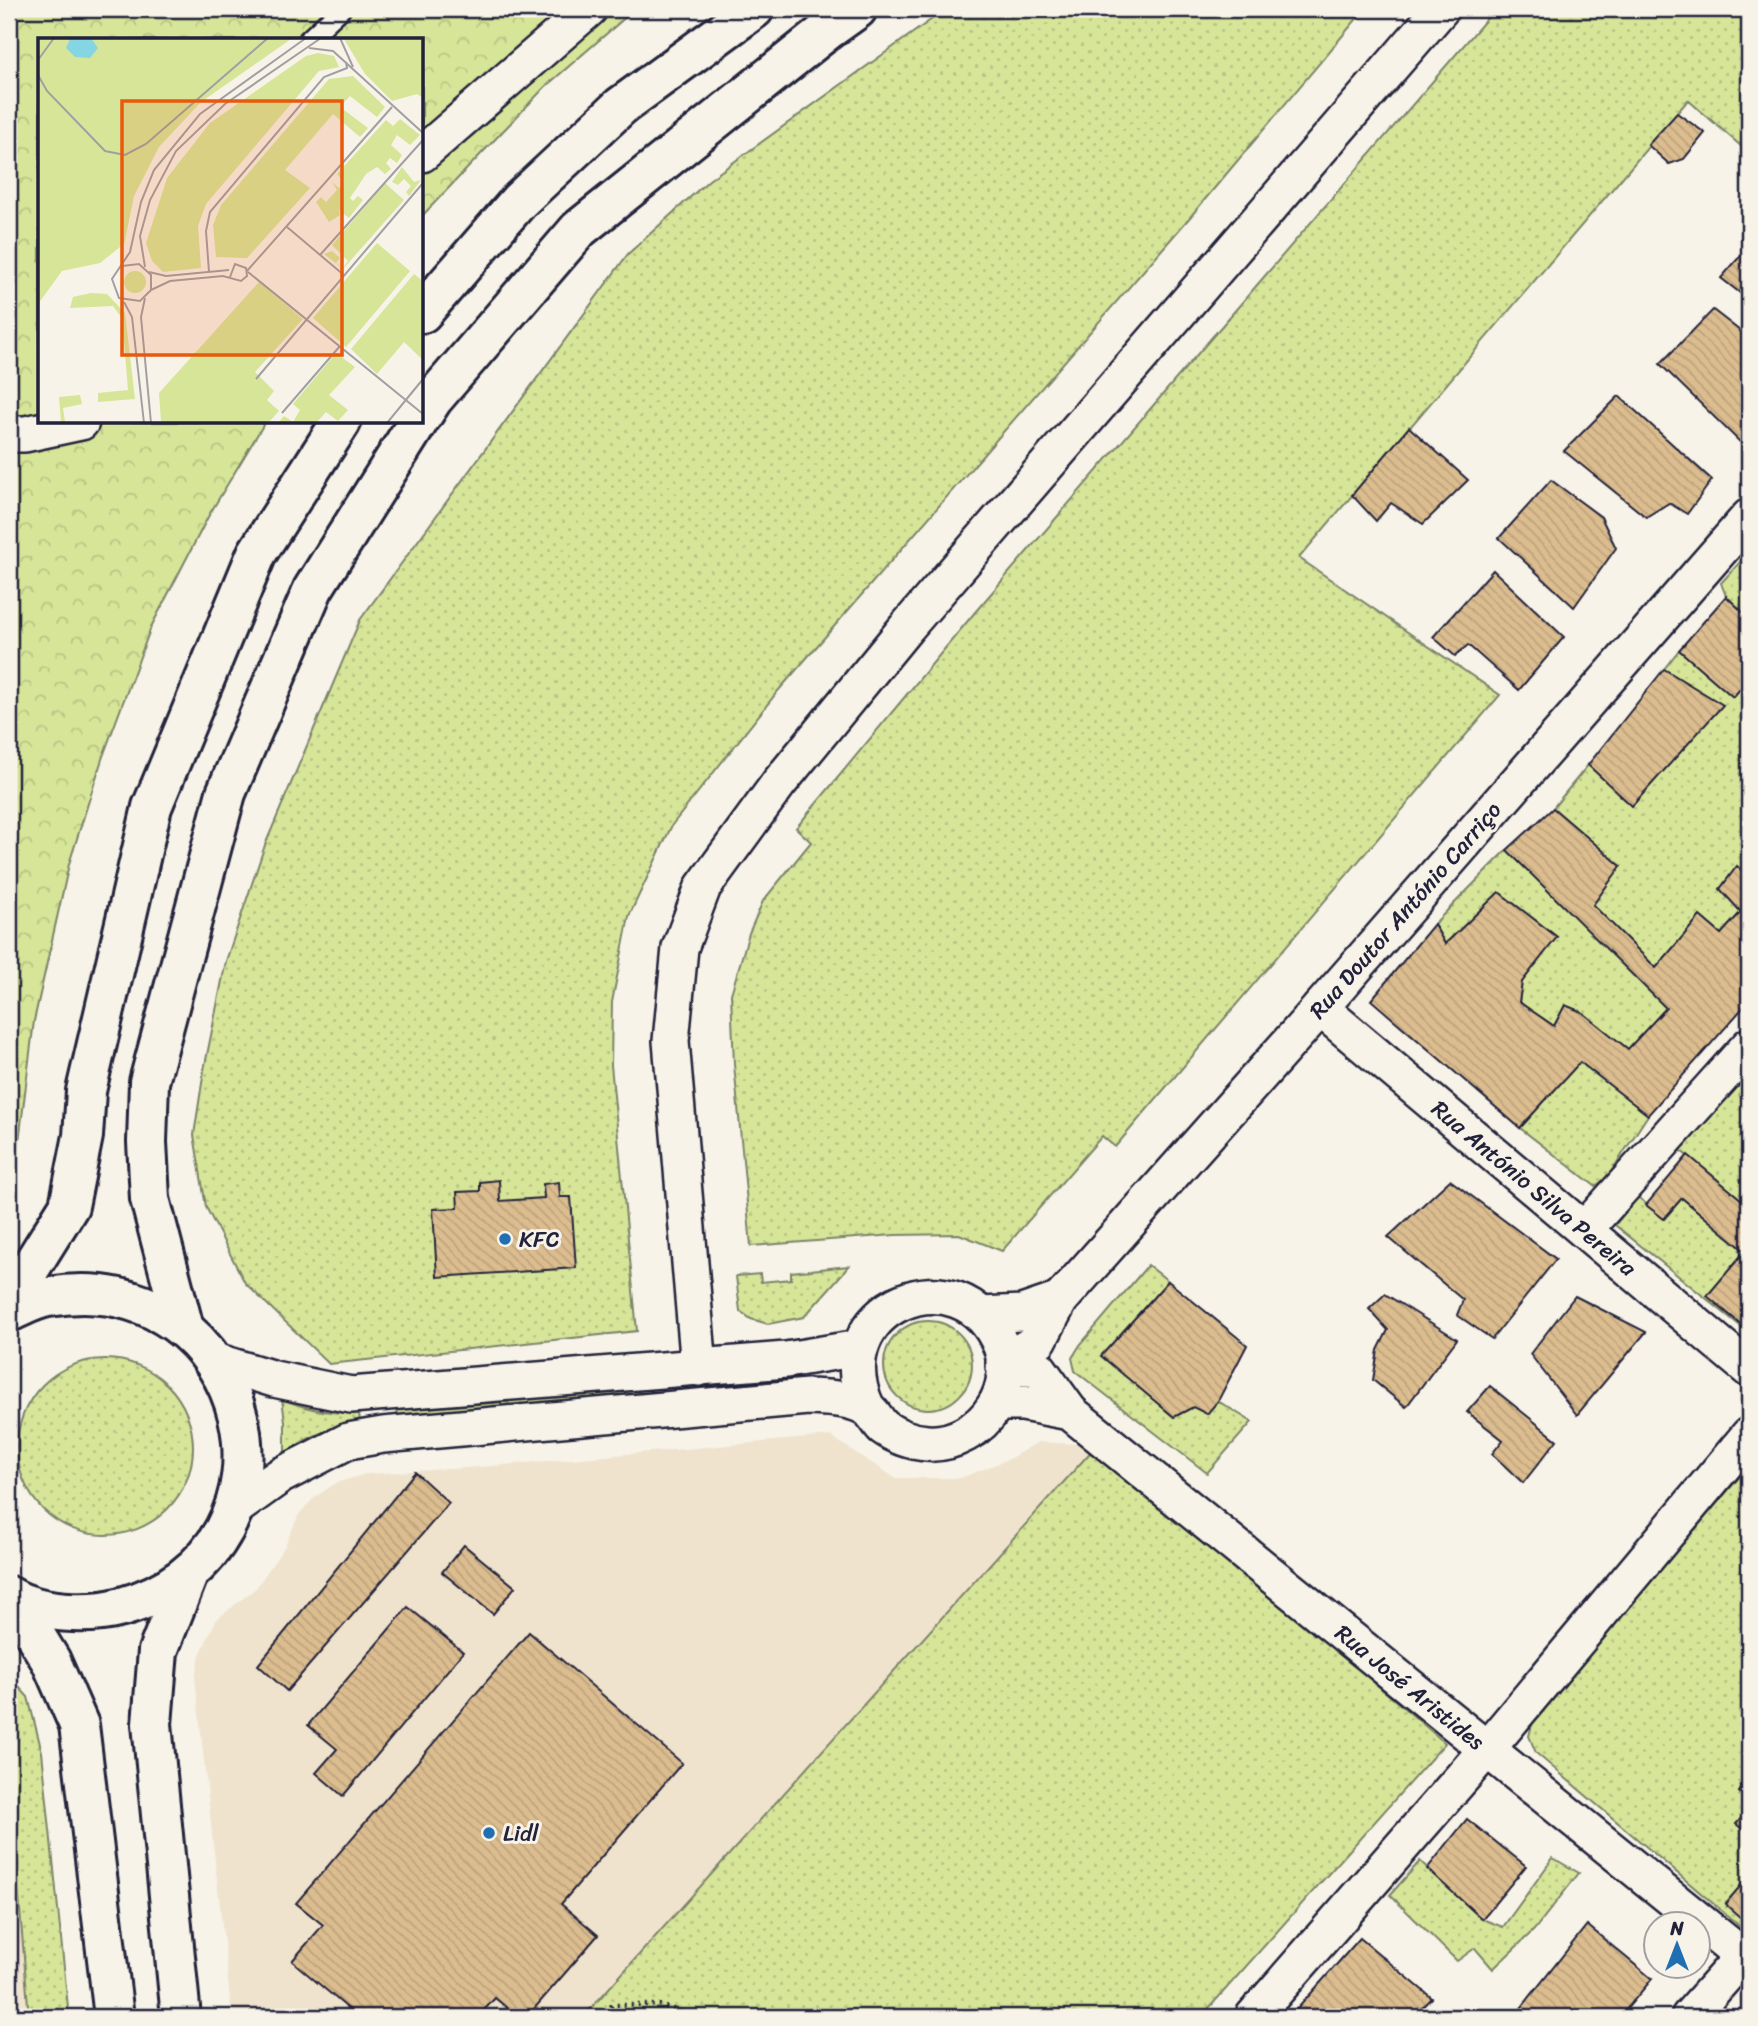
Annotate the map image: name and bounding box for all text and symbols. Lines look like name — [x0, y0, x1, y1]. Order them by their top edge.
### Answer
inset map — [38, 38, 424, 424]
street label: Rua Doutor António Carriço — [1299, 792, 1512, 1029]
street label: Rua António Silva Pereira — [1422, 1090, 1646, 1287]
place label: KFC — [519, 1219, 560, 1260]
marker: KFC — [497, 1231, 513, 1247]
street label: Rua José Aristides — [1325, 1614, 1494, 1761]
place label: Lidl — [503, 1813, 539, 1854]
marker: Lidl — [481, 1825, 497, 1841]
north arrow — [1642, 1910, 1712, 1980]
text: N — [1669, 1912, 1684, 1945]

